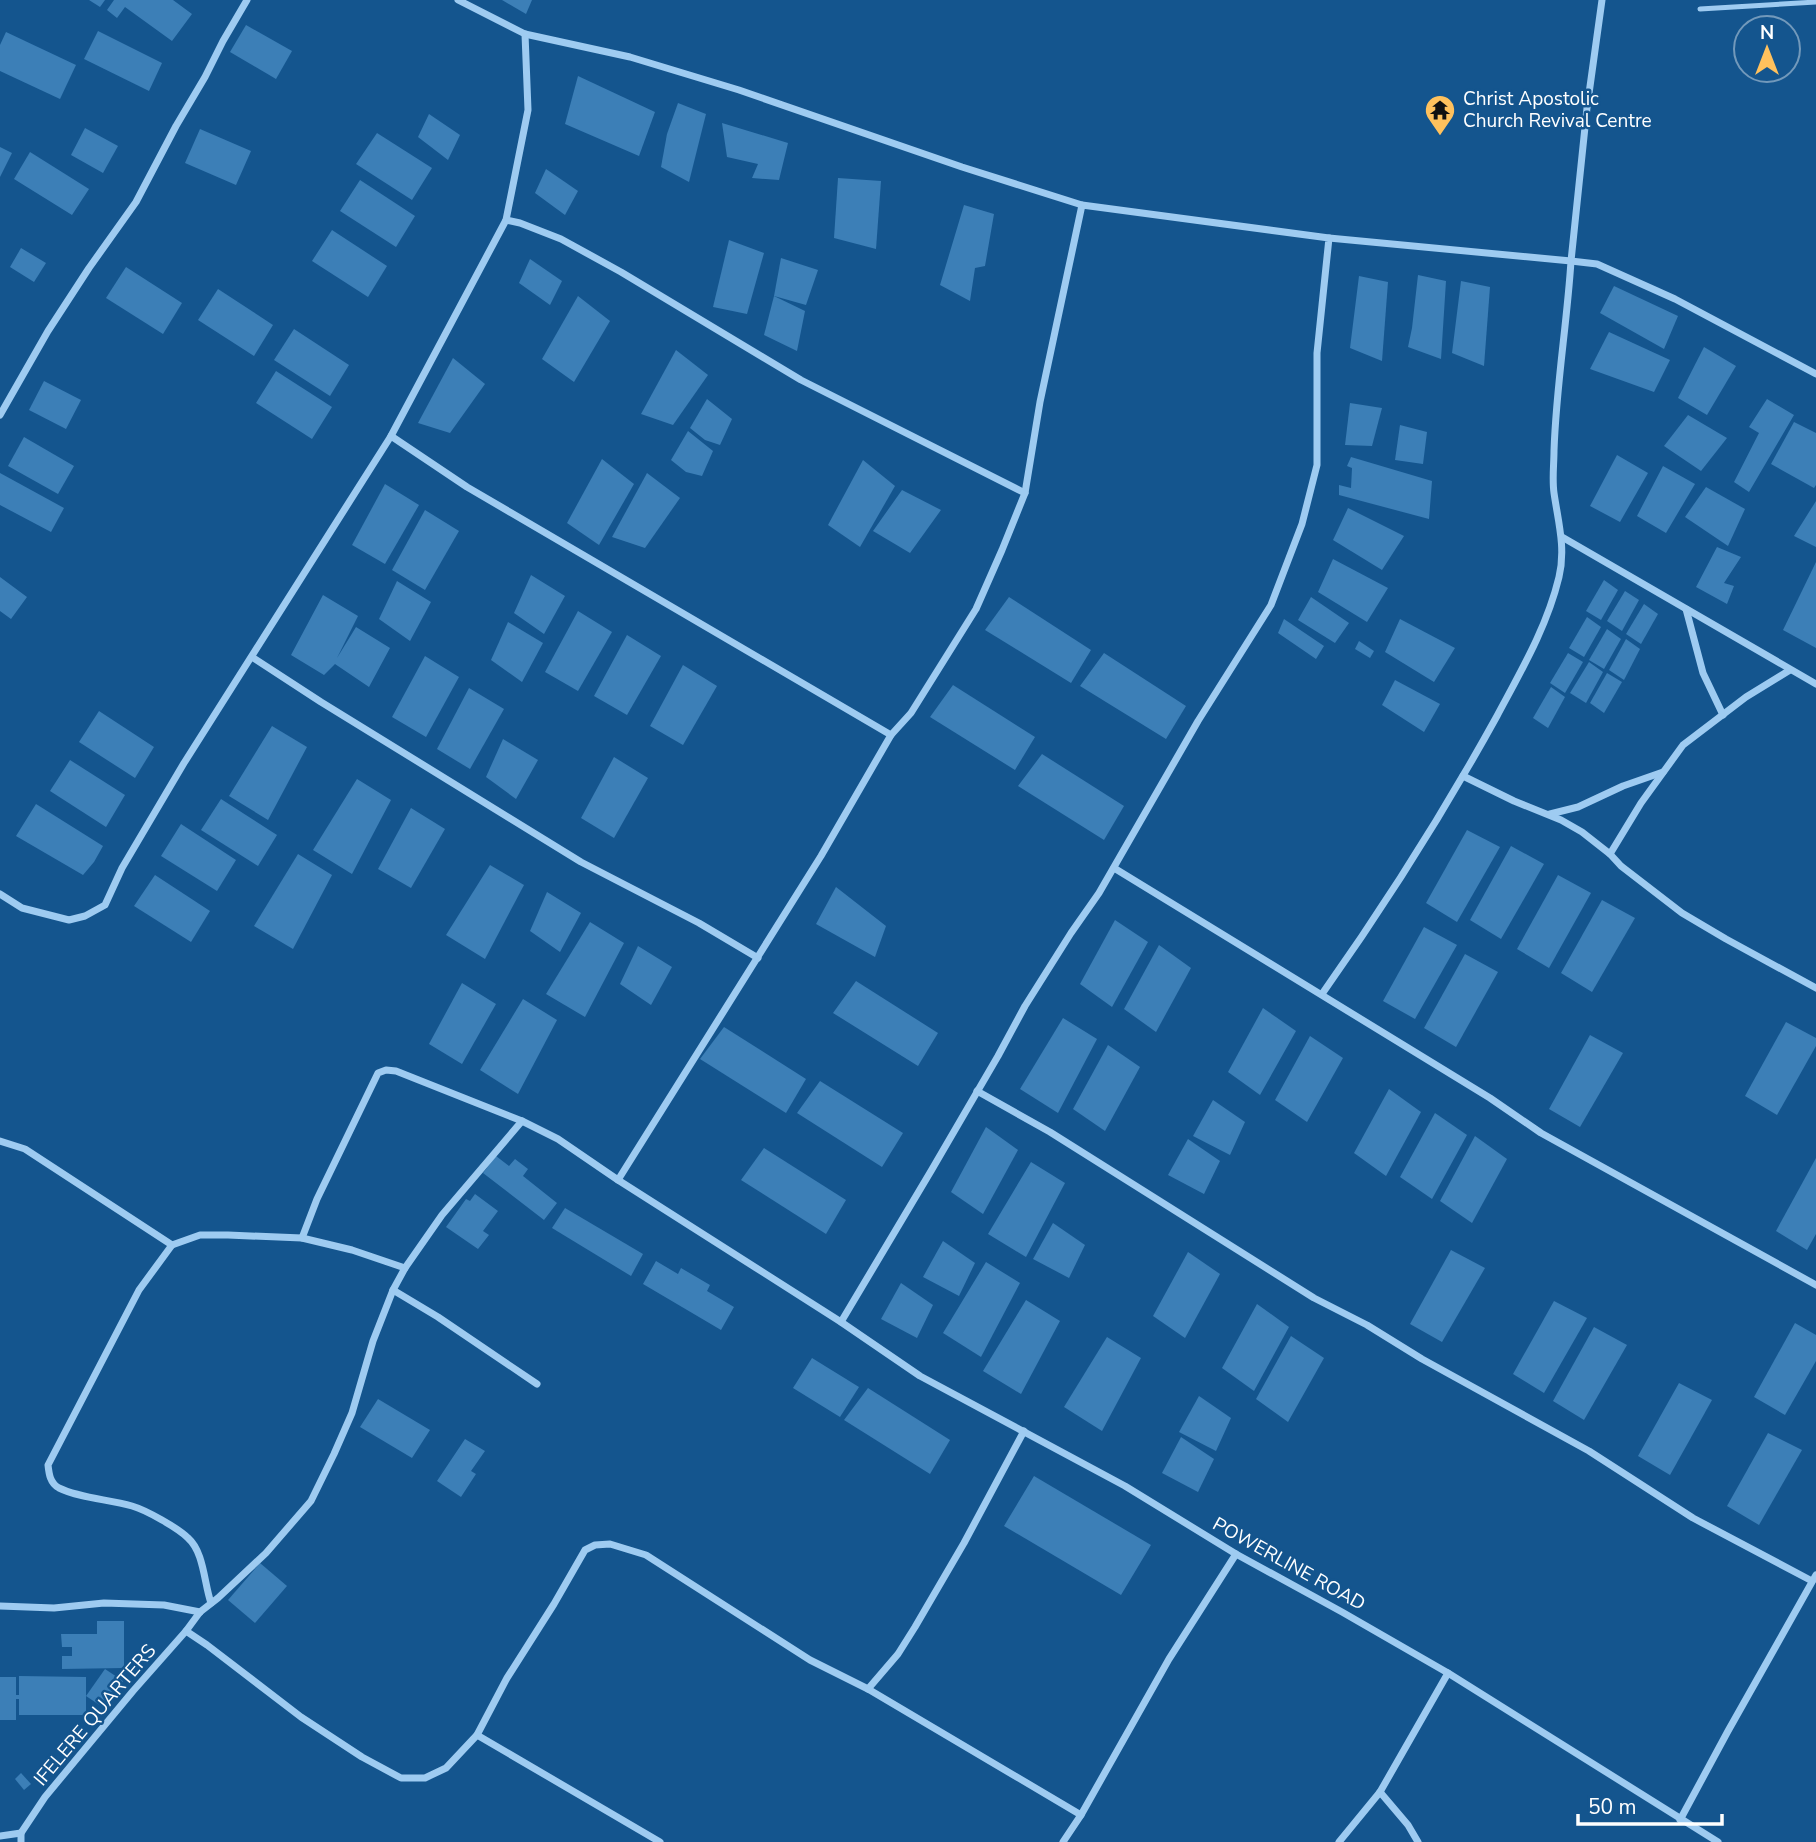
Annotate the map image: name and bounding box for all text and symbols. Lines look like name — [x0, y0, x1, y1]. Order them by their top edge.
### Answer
north arrow — [1732, 14, 1802, 84]
text: N — [1760, 20, 1774, 46]
place label: Christ Apostolic Church Revival Centre — [1463, 86, 1652, 134]
temple icon: Christ Apostolic Church Revival Centre — [1423, 93, 1457, 137]
street label: POWERLINE ROAD — [1208, 1511, 1370, 1617]
street label: IFELERE QUARTERS — [28, 1639, 162, 1791]
scale bar — [1578, 1783, 1722, 1827]
text: 50 m — [1588, 1793, 1637, 1821]

